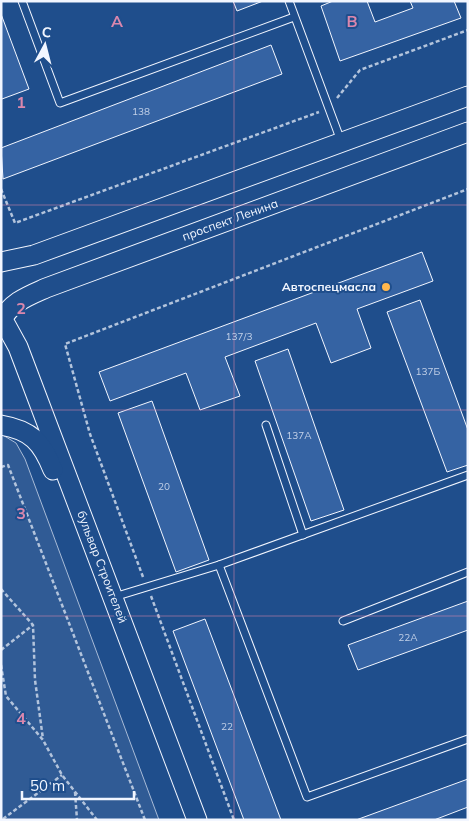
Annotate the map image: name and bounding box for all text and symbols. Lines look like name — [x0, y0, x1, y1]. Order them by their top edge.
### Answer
text: A — [111, 11, 123, 31]
text: B — [346, 11, 358, 31]
north arrow — [20, 20, 70, 70]
text: С — [41, 23, 52, 42]
text: 1 — [16, 92, 26, 112]
house number: 138 — [132, 105, 150, 118]
street label: проспект Ленина — [180, 195, 280, 244]
place label: Автоспецмасла — [282, 279, 376, 294]
marker: Автоспецмасла — [380, 281, 392, 293]
text: 2 — [16, 298, 26, 318]
house number: 137/3 — [226, 330, 252, 343]
house number: 137Б — [416, 365, 441, 378]
house number: 137А — [286, 429, 312, 442]
house number: 20 — [158, 480, 170, 493]
text: 3 — [16, 503, 26, 523]
street label: бульвар Строителей — [74, 509, 131, 625]
house number: 22А — [398, 631, 418, 644]
text: 4 — [16, 708, 26, 728]
house number: 22 — [221, 720, 233, 733]
scale bar — [22, 768, 135, 800]
text: 50 m — [30, 776, 65, 795]

